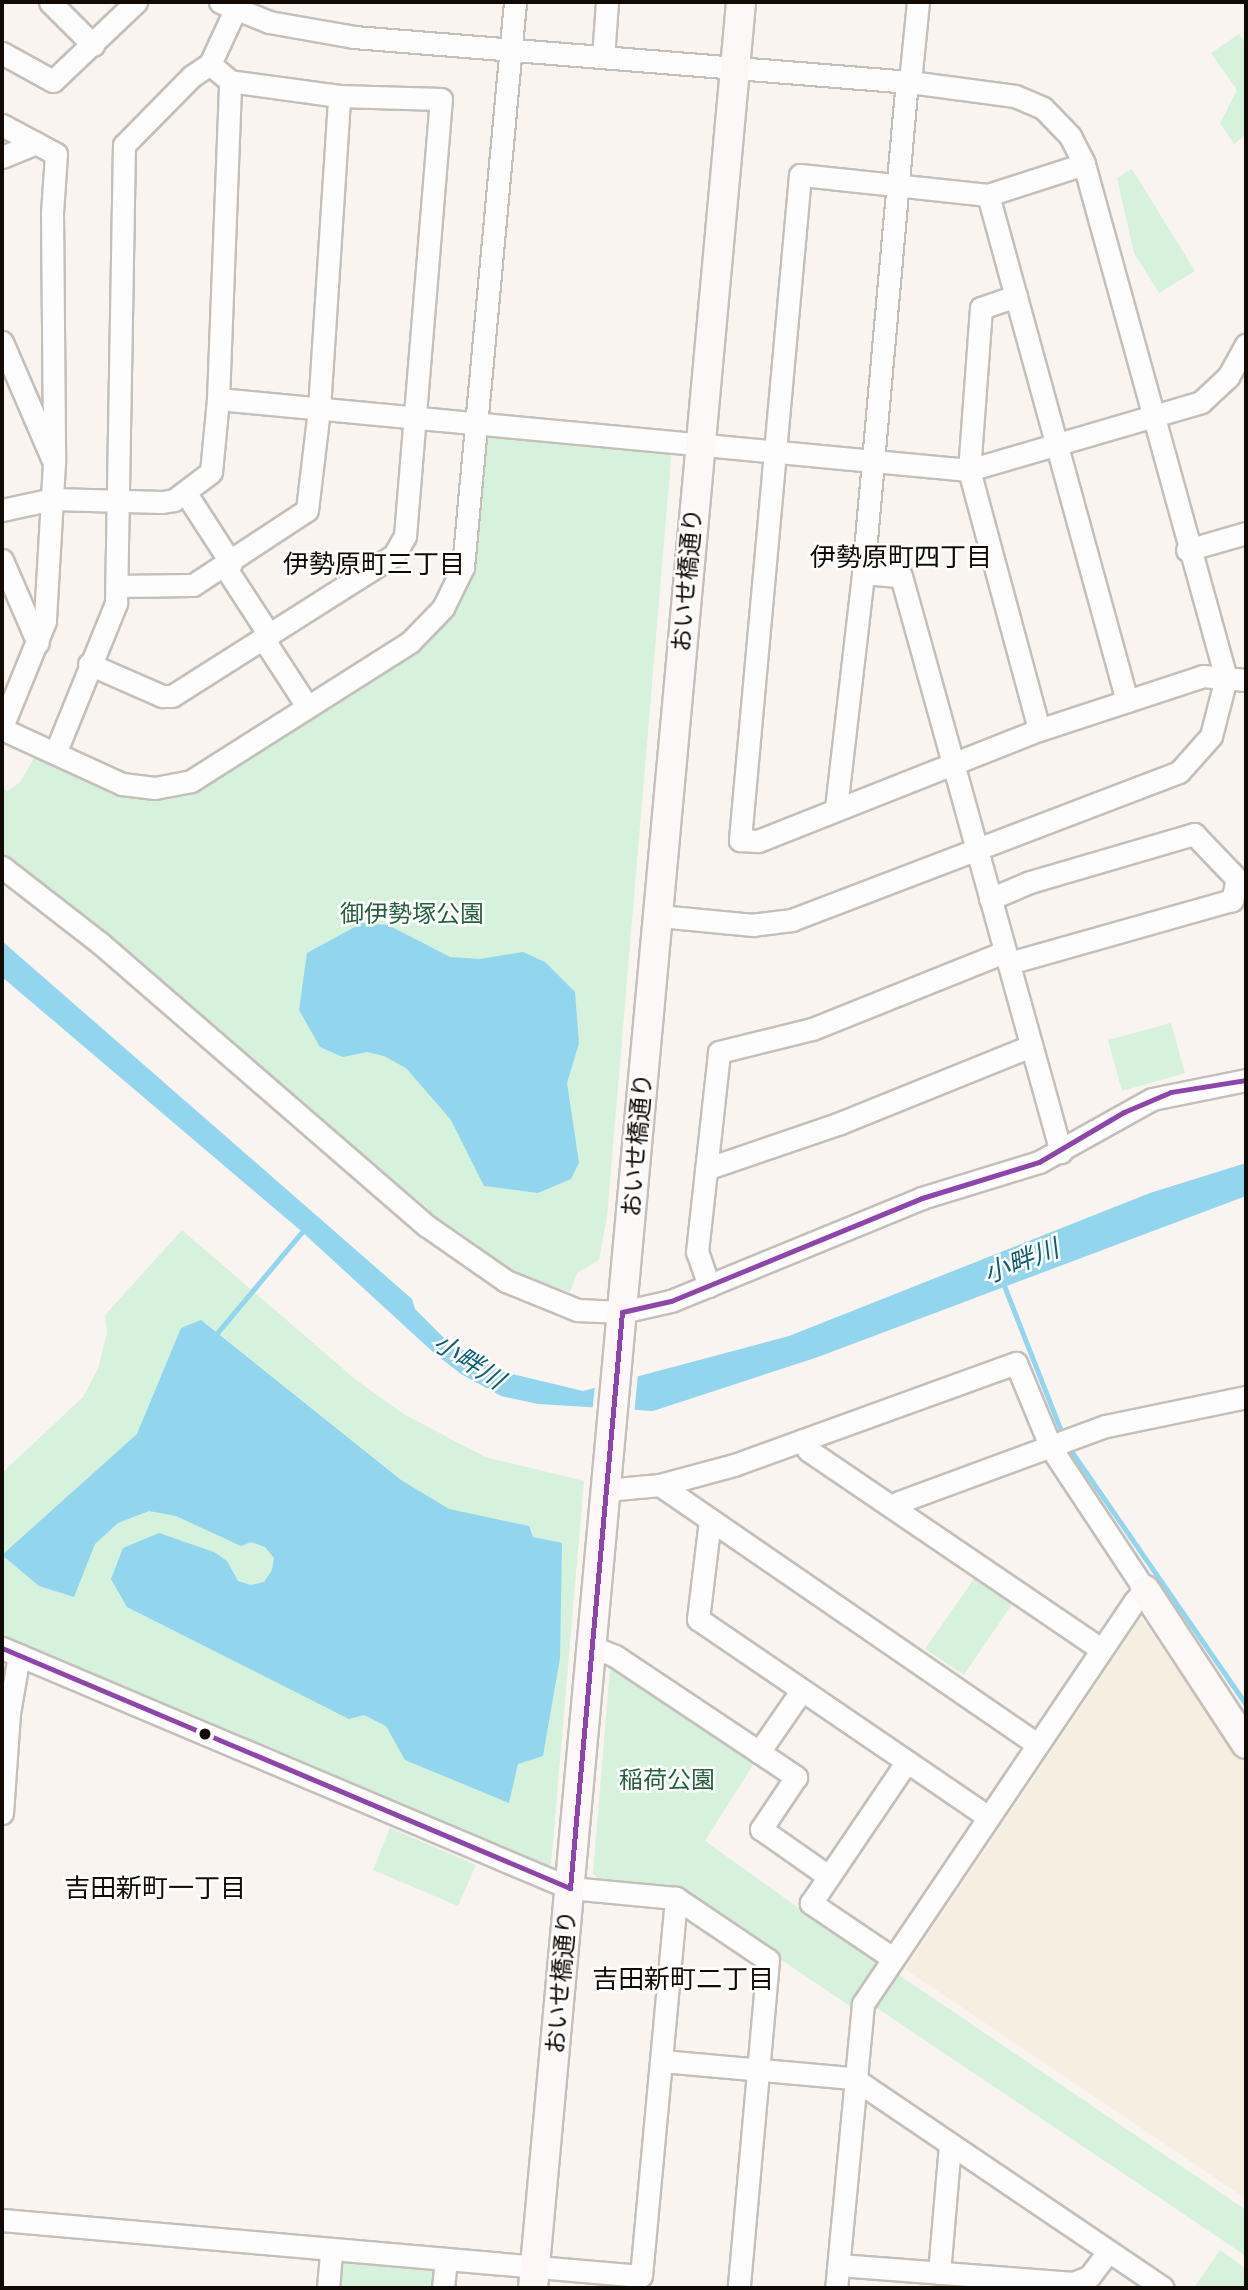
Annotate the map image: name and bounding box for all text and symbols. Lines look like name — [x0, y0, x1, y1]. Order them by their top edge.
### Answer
street label: おいせ橋通り — [666, 507, 708, 653]
district label: 伊勢原町四丁目 — [810, 541, 992, 573]
district label: 伊勢原町三丁目 — [283, 548, 465, 580]
park label: 御伊勢塚公園 — [340, 900, 484, 928]
street label: おいせ橋通り — [616, 1072, 658, 1218]
water label: 小畔川 — [979, 1232, 1063, 1290]
water label: 小畔川 — [428, 1327, 510, 1395]
unlabelled marker — [198, 1727, 212, 1741]
park label: 稲荷公園 — [619, 1766, 715, 1794]
district label: 吉田新町一丁目 — [64, 1872, 246, 1904]
street label: おいせ橋通り — [540, 1909, 582, 2055]
district label: 吉田新町二丁目 — [592, 1963, 774, 1995]

